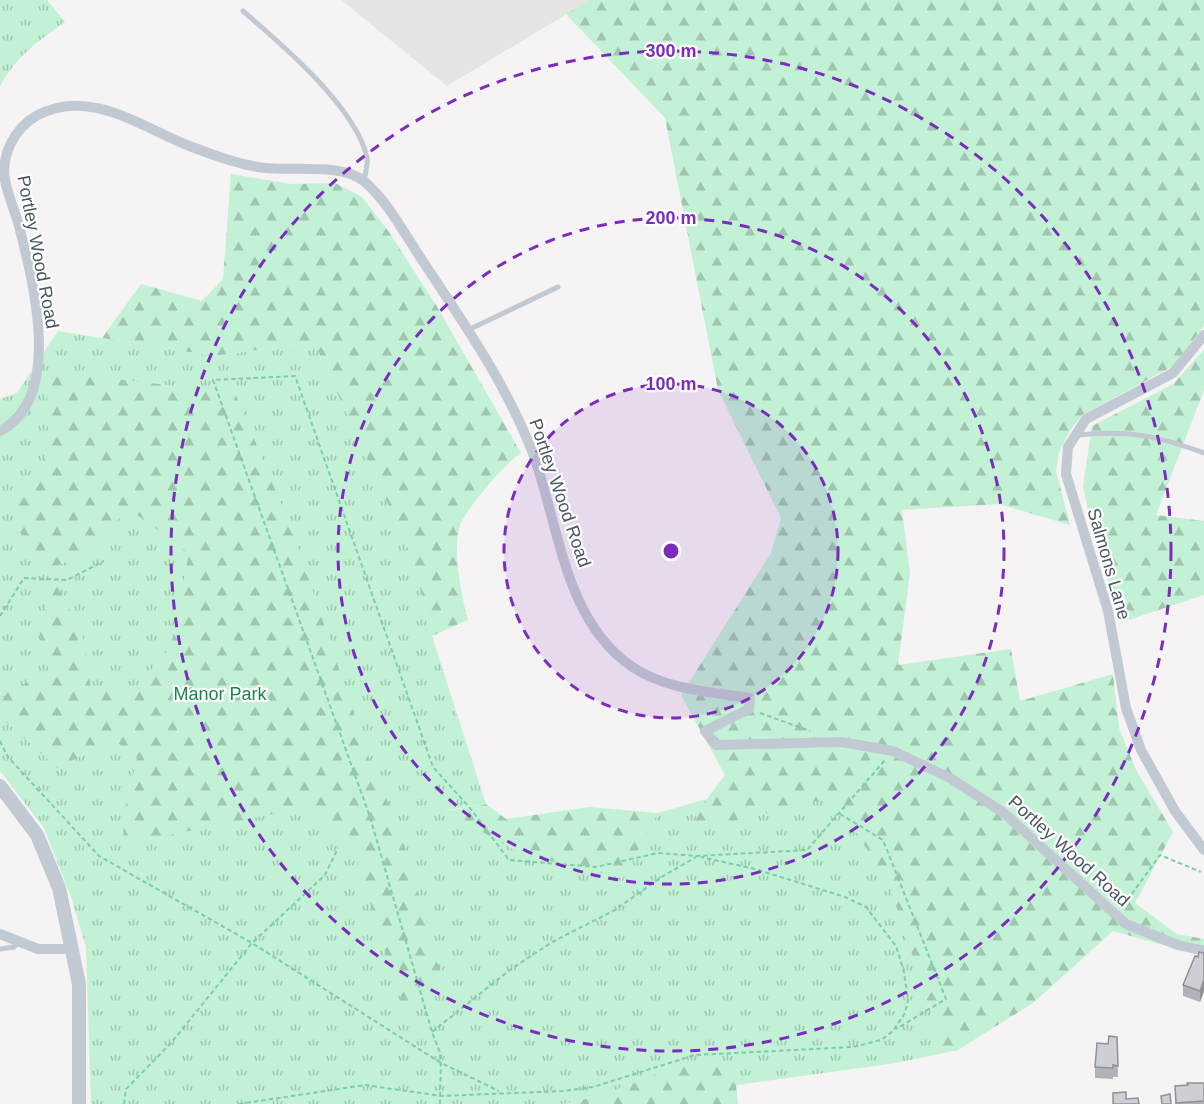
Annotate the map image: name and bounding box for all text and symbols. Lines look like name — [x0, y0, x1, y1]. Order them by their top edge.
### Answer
text: 300 m — [645, 41, 697, 61]
street label: Portley Wood Road — [13, 174, 63, 330]
text: 200 m — [645, 208, 697, 228]
text: 100 m — [645, 374, 697, 394]
street label: Portley Wood Road — [525, 416, 595, 570]
street label: Salmons Lane — [1084, 506, 1134, 622]
centre of rings — [661, 541, 681, 561]
park label: Manor Park — [173, 684, 268, 704]
street label: Portley Wood Road — [1004, 791, 1134, 911]

